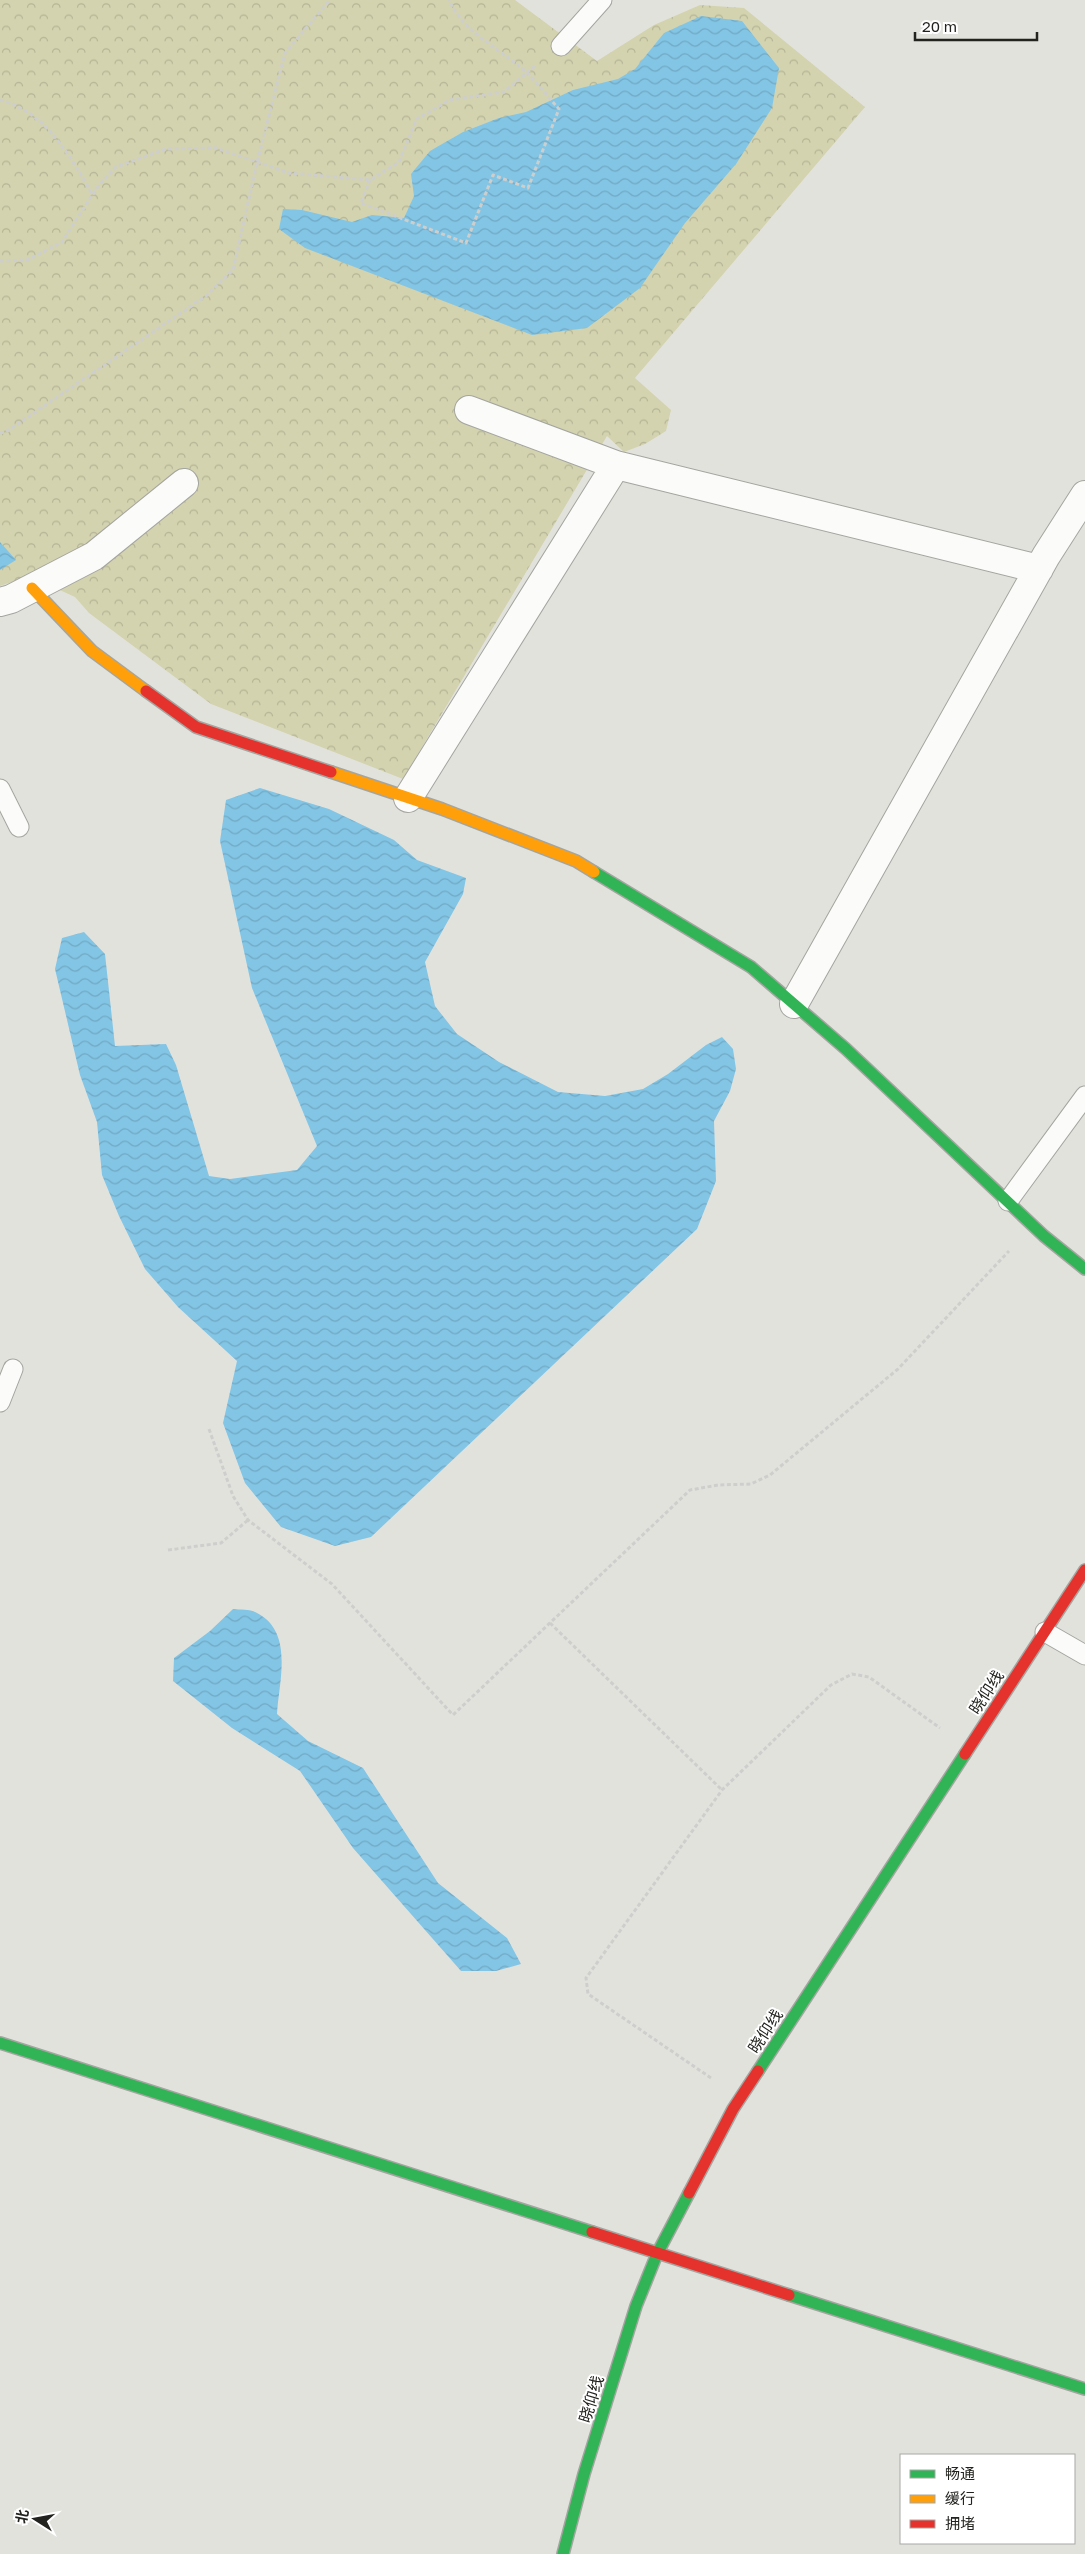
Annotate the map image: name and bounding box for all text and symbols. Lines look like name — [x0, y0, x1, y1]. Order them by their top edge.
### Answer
scale bar — [915, 10, 1038, 42]
text: 20 m — [922, 17, 957, 35]
street label: 晓仰线 — [965, 1666, 1007, 1718]
street label: 晓仰线 — [744, 2005, 786, 2057]
street label: 晓仰线 — [574, 2373, 608, 2425]
legend — [900, 2454, 1075, 2544]
text: 畅通 — [945, 2464, 975, 2482]
text: 缓行 — [945, 2489, 975, 2507]
north arrow — [10, 2494, 60, 2544]
text: 北 — [12, 2508, 31, 2525]
text: 拥堵 — [945, 2514, 975, 2532]

